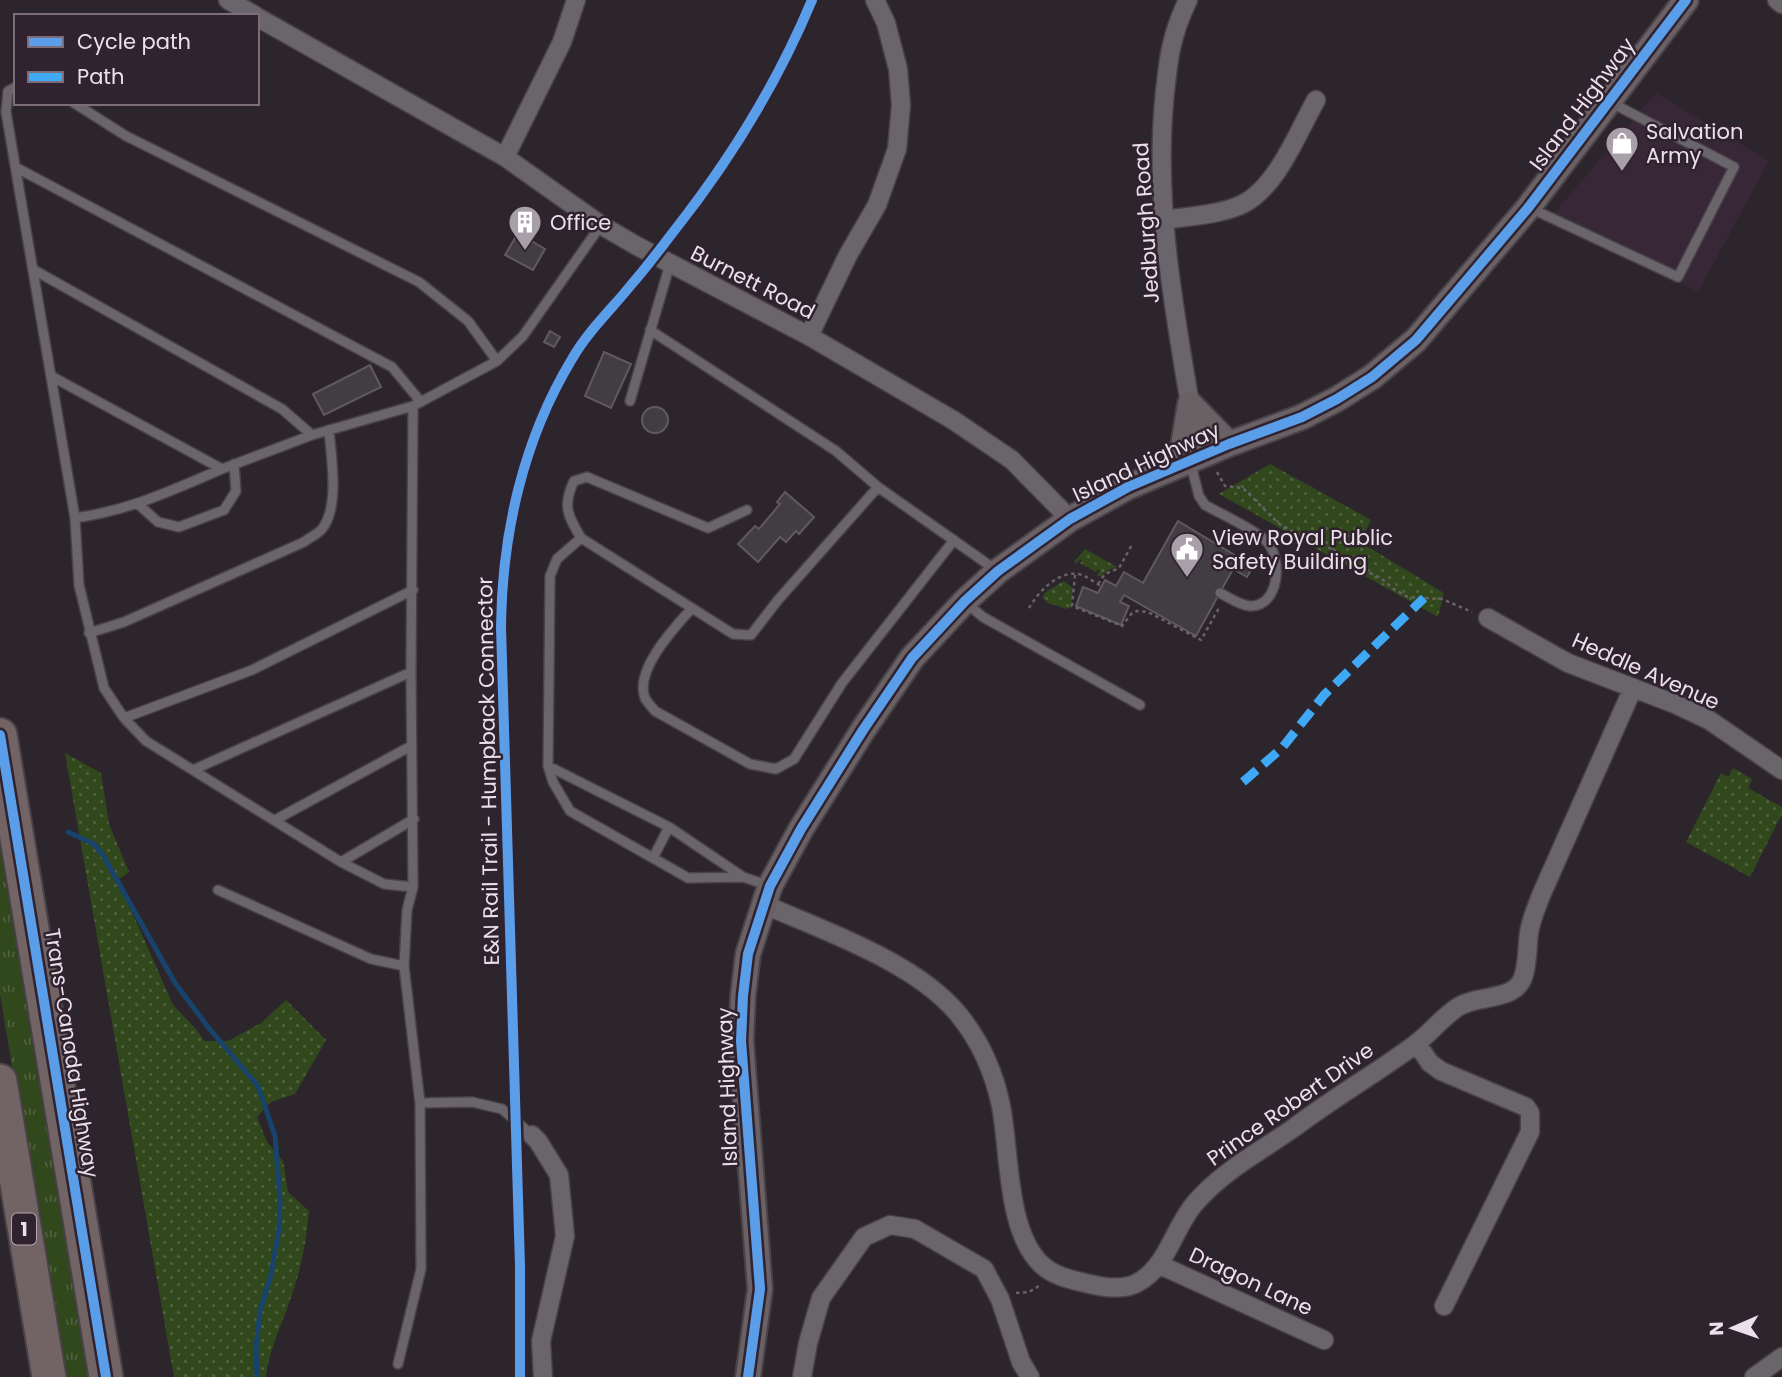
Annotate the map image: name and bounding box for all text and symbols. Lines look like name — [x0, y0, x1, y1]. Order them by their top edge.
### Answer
legend — [14, 14, 259, 105]
text: Cycle path — [77, 27, 191, 56]
street label: Island Highway — [1522, 32, 1642, 176]
text: Path — [77, 62, 124, 91]
place label: Salvation Army — [1646, 117, 1743, 170]
shop icon: Salvation Army — [1603, 124, 1641, 173]
street label: Jedburgh Road — [1126, 141, 1166, 305]
building icon: Office — [506, 203, 544, 252]
place label: Office — [550, 208, 611, 237]
street label: Burnett Road — [686, 238, 820, 326]
street label: Island Highway — [1068, 415, 1224, 509]
place label: View Royal Public Safety Building — [1212, 523, 1393, 576]
public building icon: View Royal Public Safety Building — [1168, 530, 1206, 579]
street label: E&N Rail Trail - Humpback Connector — [470, 576, 506, 966]
street label: Heddle Avenue — [1568, 626, 1724, 716]
street label: Trans-Canada Highway — [38, 926, 106, 1180]
street label: Island Highway — [710, 1007, 744, 1167]
street label: Prince Robert Drive — [1201, 1036, 1379, 1172]
road number: 1 — [12, 1214, 36, 1245]
street label: Dragon Lane — [1184, 1240, 1318, 1322]
north arrow — [1698, 1293, 1768, 1363]
text: N — [1703, 1321, 1730, 1336]

